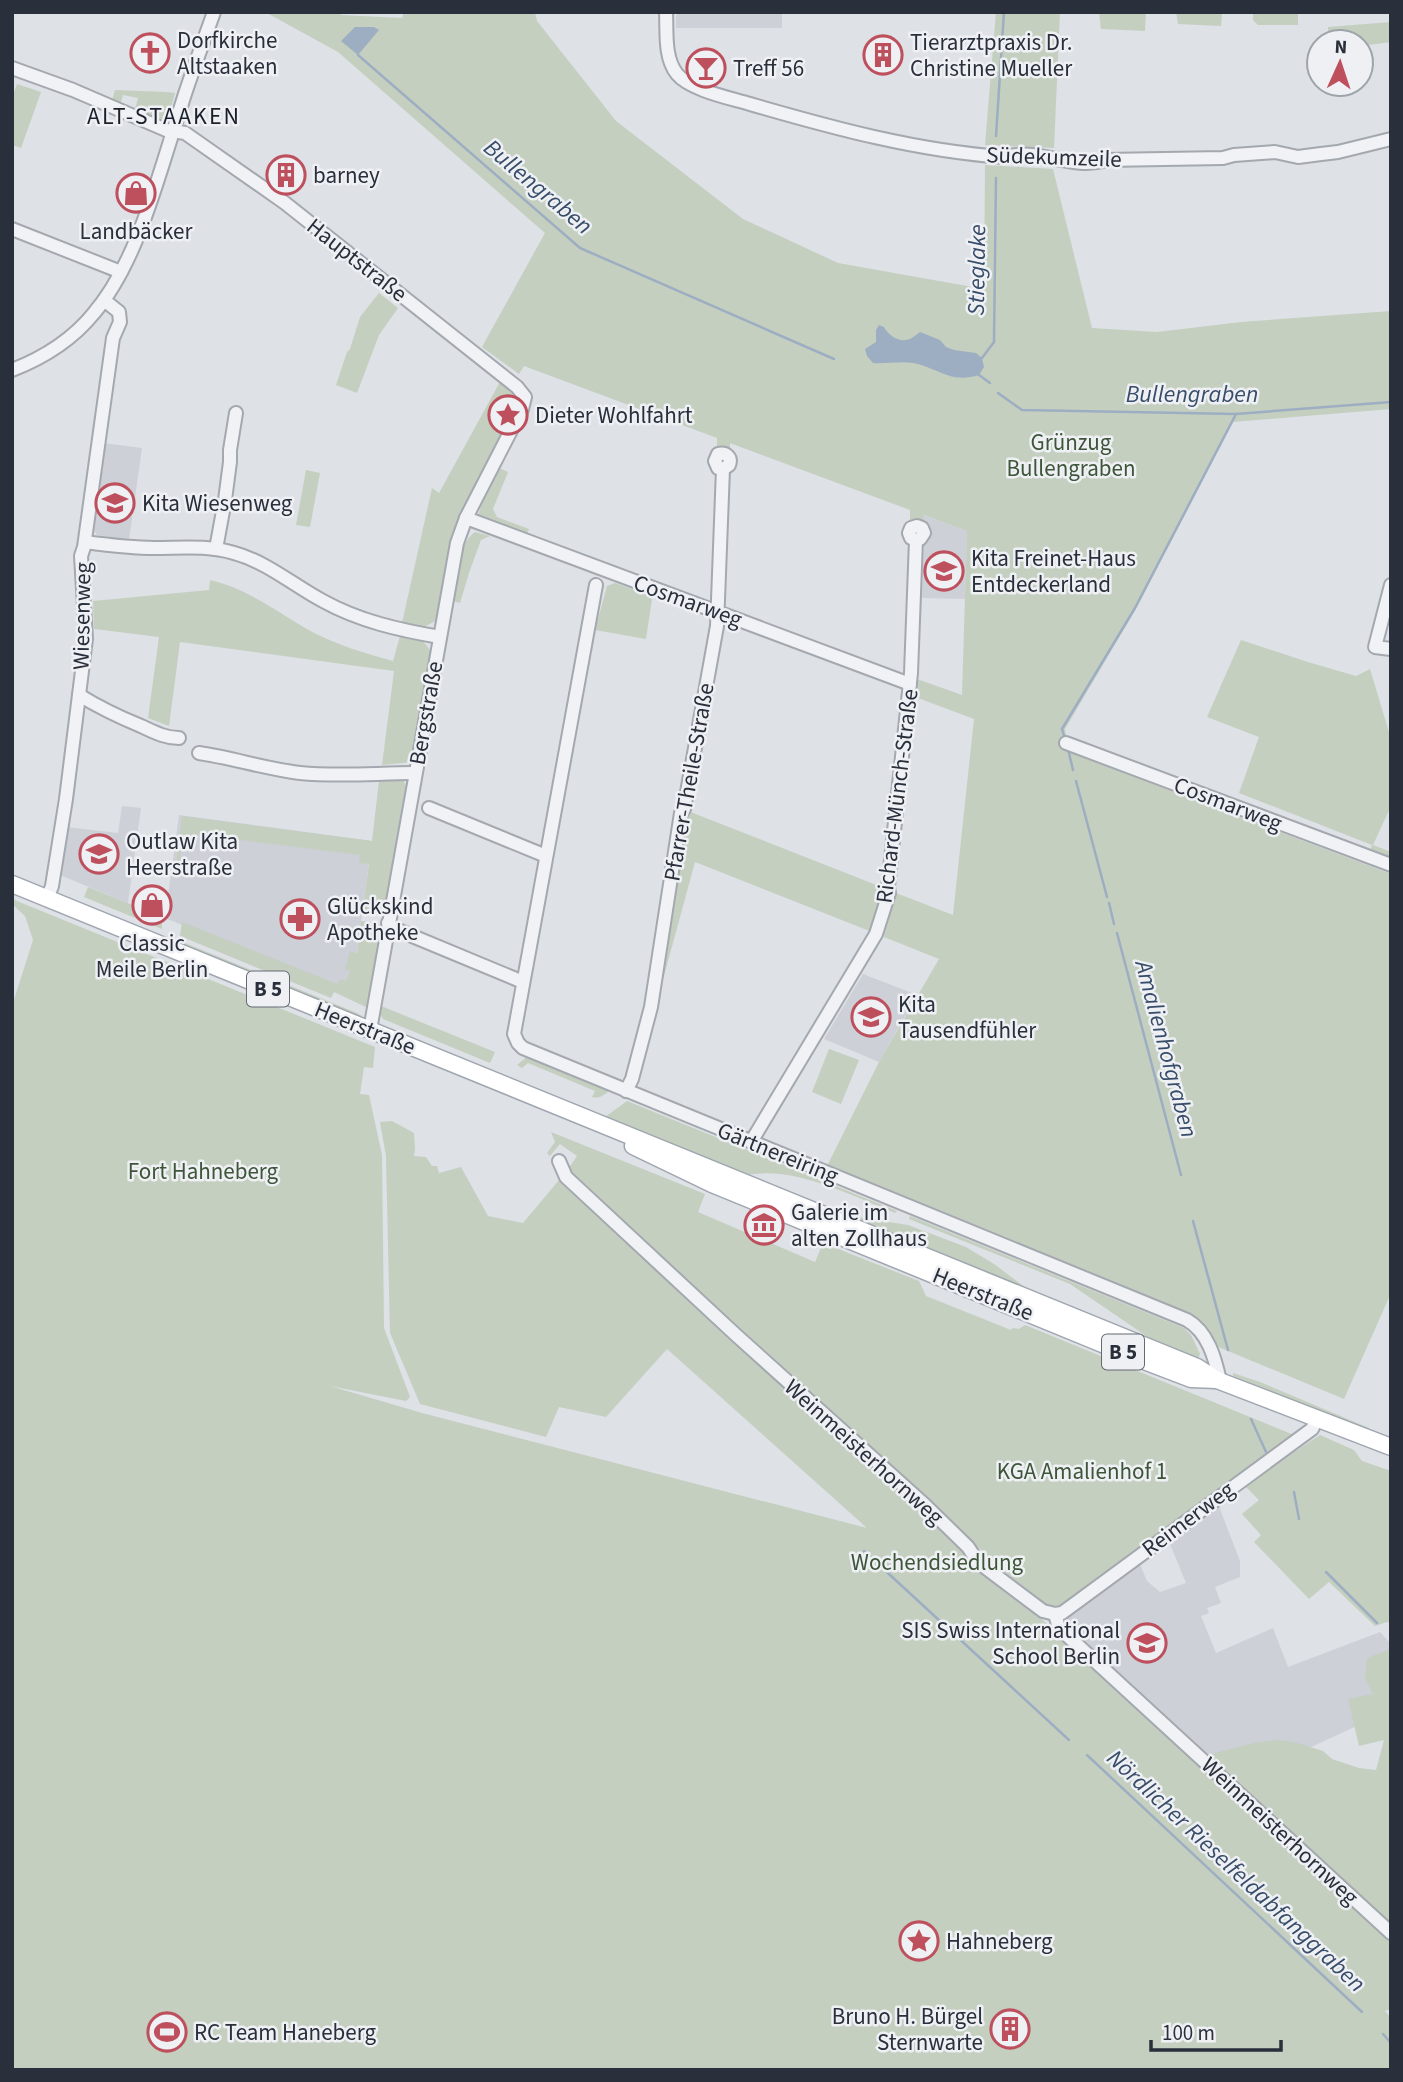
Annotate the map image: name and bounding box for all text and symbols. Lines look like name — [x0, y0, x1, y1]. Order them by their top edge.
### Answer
place label: Dorfkirche Altstaaken — [177, 24, 278, 83]
place label: Tierarztpraxis Dr. Christine Mueller — [910, 26, 1073, 85]
north arrow — [1305, 28, 1375, 98]
church icon: Dorfkirche Altstaaken — [129, 32, 171, 74]
building icon: Tierarztpraxis Dr. Christine Mueller — [862, 34, 904, 76]
text: N — [1334, 34, 1348, 61]
bar icon: Treff 56 — [685, 47, 727, 89]
place label: Treff 56 — [733, 52, 804, 85]
district label: ALT-STAAKEN — [87, 99, 241, 134]
water label: Bullengraben — [476, 131, 600, 243]
street label: Südekumzeile — [986, 138, 1122, 176]
building icon: barney — [265, 154, 307, 196]
place label: barney — [313, 159, 380, 192]
shop icon: Landbäcker — [115, 172, 157, 214]
street label: Hauptstraße — [300, 210, 414, 310]
place label: Landbäcker — [80, 215, 193, 248]
water label: Stieglake — [959, 224, 995, 316]
water label: Bullengraben — [1126, 377, 1258, 412]
place icon: Dieter Wohlfahrt — [487, 394, 529, 436]
place label: Dieter Wohlfahrt — [535, 399, 693, 432]
park label: Grünzug Bullengraben — [1006, 426, 1136, 485]
school or university icon: Kita Wiesenweg — [94, 482, 136, 524]
place label: Kita Wiesenweg — [142, 487, 293, 520]
place label: Kita Freinet-Haus Entdeckerland — [971, 542, 1136, 601]
school or university icon: Kita Freinet-Haus Entdeckerland — [923, 550, 965, 592]
street label: Wiesenweg — [65, 561, 99, 670]
street label: Cosmarweg — [629, 566, 747, 636]
street label: Bergstraße — [401, 658, 451, 768]
street label: Pfarrer-Theile-Straße — [655, 680, 723, 884]
street label: Richard-Münch-Straße — [867, 687, 927, 905]
street label: Cosmarweg — [1169, 768, 1287, 840]
place label: Outlaw Kita Heerstraße — [126, 825, 238, 884]
school or university icon: Outlaw Kita Heerstraße — [78, 833, 120, 875]
shop icon: Classic Meile Berlin — [131, 884, 173, 926]
place label: Glückskind Apotheke — [327, 890, 433, 949]
pharmacy icon: Glückskind Apotheke — [279, 898, 321, 940]
place label: Classic Meile Berlin — [96, 927, 208, 986]
water label: Amalienhofgraben — [1125, 955, 1206, 1141]
road number: B 5 — [247, 972, 289, 1006]
place label: Kita Tausendfühler — [898, 988, 1037, 1047]
street label: Heerstraße — [310, 993, 420, 1063]
school or university icon: Kita Tausendfühler — [850, 996, 892, 1038]
street label: Gärtnereiring — [712, 1114, 844, 1192]
park label: Fort Hahneberg — [128, 1155, 279, 1188]
place label: Galerie im alten Zollhaus — [791, 1196, 927, 1255]
museum icon: Galerie im alten Zollhaus — [743, 1204, 785, 1246]
street label: Heerstraße — [928, 1259, 1038, 1329]
road number: B 5 — [1102, 1334, 1144, 1370]
street label: Weinmeisterhornweg — [777, 1371, 951, 1533]
park label: KGA Amalienhof 1 — [997, 1455, 1167, 1488]
street label: Reimerweg — [1135, 1473, 1241, 1565]
park label: Wochendsiedlung — [851, 1546, 1024, 1579]
place label: SIS Swiss International School Berlin — [901, 1614, 1120, 1673]
school or university icon: SIS Swiss International School Berlin — [1126, 1622, 1168, 1664]
water label: Nördlicher Rieselfeldabfanggraben — [1099, 1741, 1373, 2001]
street label: Weinmeisterhornweg — [1194, 1749, 1366, 1913]
place icon: Hahneberg — [898, 1920, 940, 1962]
place label: Hahneberg — [946, 1925, 1053, 1958]
place label: Bruno H. Bürgel Sternwarte — [832, 2000, 983, 2059]
building icon: Bruno H. Bürgel Sternwarte — [989, 2008, 1031, 2050]
scale bar — [1151, 2008, 1280, 2052]
sports icon: RC Team Haneberg — [146, 2011, 188, 2053]
place label: RC Team Haneberg — [194, 2016, 376, 2049]
text: 100 m — [1162, 2018, 1215, 2048]

